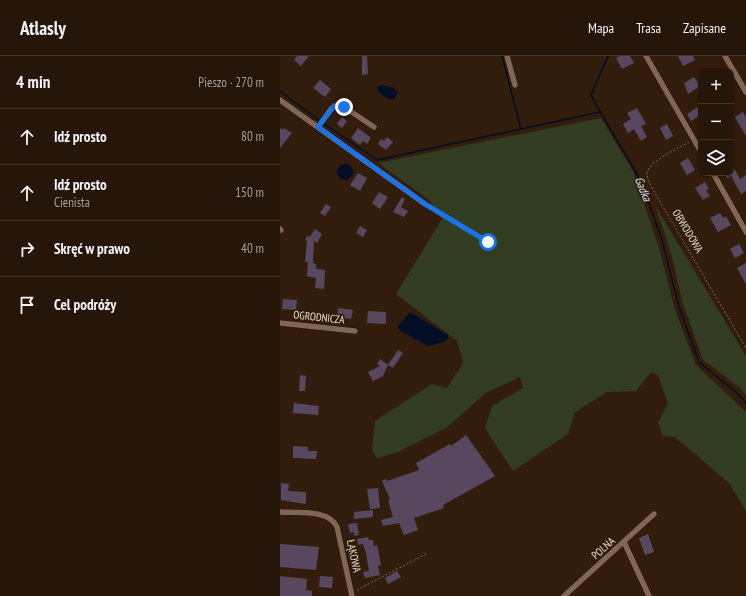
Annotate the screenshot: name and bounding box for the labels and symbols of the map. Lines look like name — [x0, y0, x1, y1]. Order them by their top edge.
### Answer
route end — [335, 98, 353, 116]
water label: Gadka — [632, 174, 656, 204]
street label: OBWODOWA — [670, 207, 707, 256]
route start — [479, 233, 497, 251]
street label: OGRODNICZA — [293, 307, 346, 327]
street label: POLNA — [588, 533, 618, 562]
street label: ŁĄKOWA — [344, 538, 364, 574]

